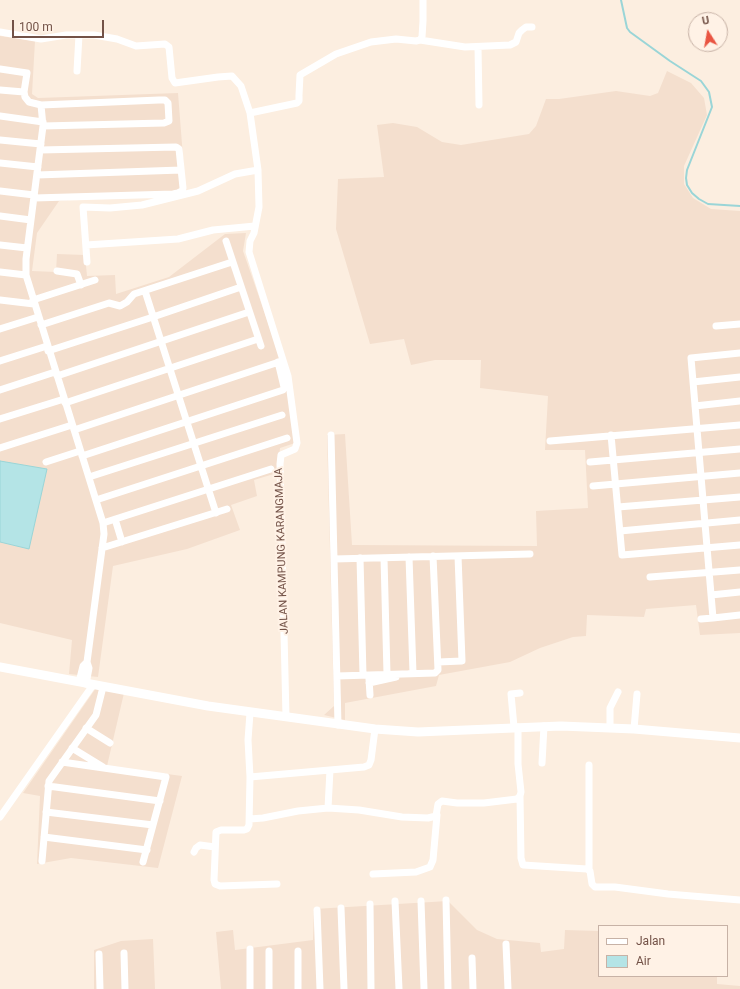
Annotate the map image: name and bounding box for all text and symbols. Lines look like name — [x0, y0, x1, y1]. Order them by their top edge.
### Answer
scale bar — [14, 12, 106, 38]
north arrow — [688, 12, 728, 52]
text: U — [701, 14, 711, 28]
text: 100 m — [19, 20, 53, 34]
street label: JALAN KAMPUNG KARANGMAJA — [273, 468, 291, 634]
legend — [598, 925, 728, 977]
text: Jalan — [636, 934, 665, 948]
text: Air — [636, 954, 651, 968]

